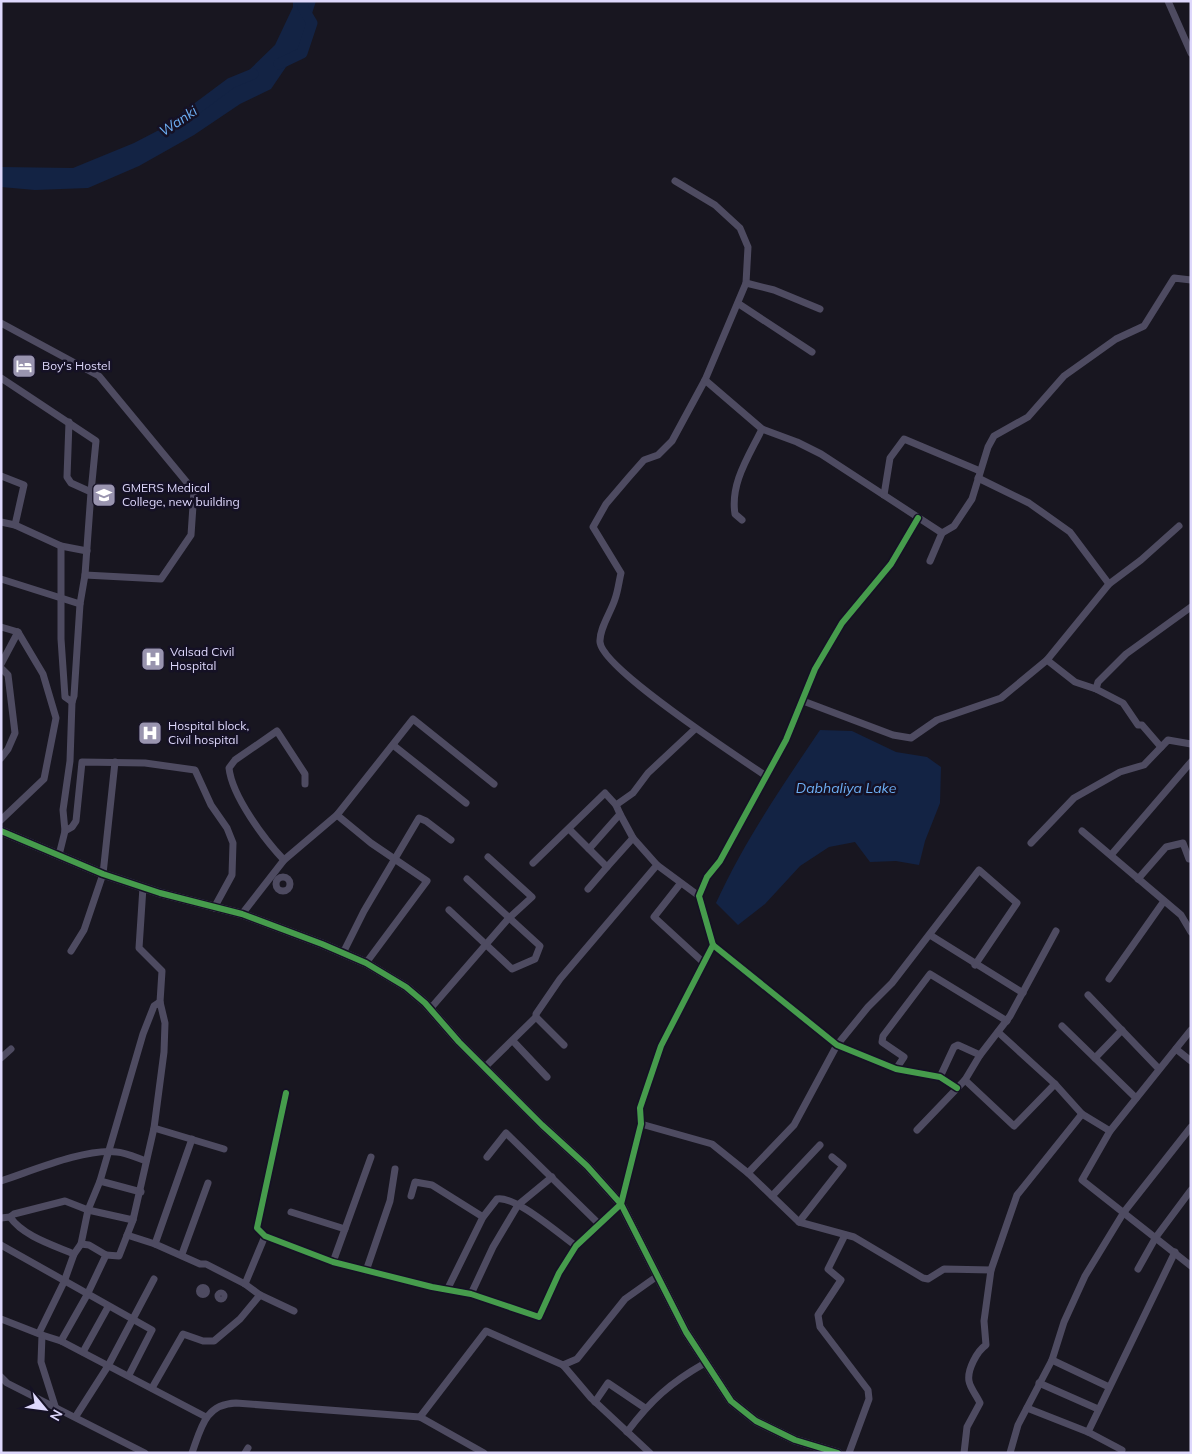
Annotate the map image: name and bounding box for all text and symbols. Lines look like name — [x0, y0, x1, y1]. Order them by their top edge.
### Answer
water label: Wanki — [156, 101, 201, 140]
hotel icon: Boy's Hostel — [11, 353, 37, 379]
place label: Boy's Hostel — [42, 358, 111, 373]
place label: GMERS Medical College, new building — [122, 480, 240, 509]
school or university icon: GMERS Medical College, new building — [91, 482, 117, 508]
place label: Valsad Civil Hospital — [170, 644, 234, 673]
hospital icon: Valsad Civil Hospital — [140, 646, 166, 672]
place label: Hospital block, Civil hospital — [168, 718, 249, 747]
hospital icon: Hospital block, Civil hospital — [137, 720, 163, 746]
water label: Dabhaliya Lake — [796, 779, 897, 797]
north arrow — [20, 1384, 70, 1434]
text: N — [46, 1406, 67, 1424]

